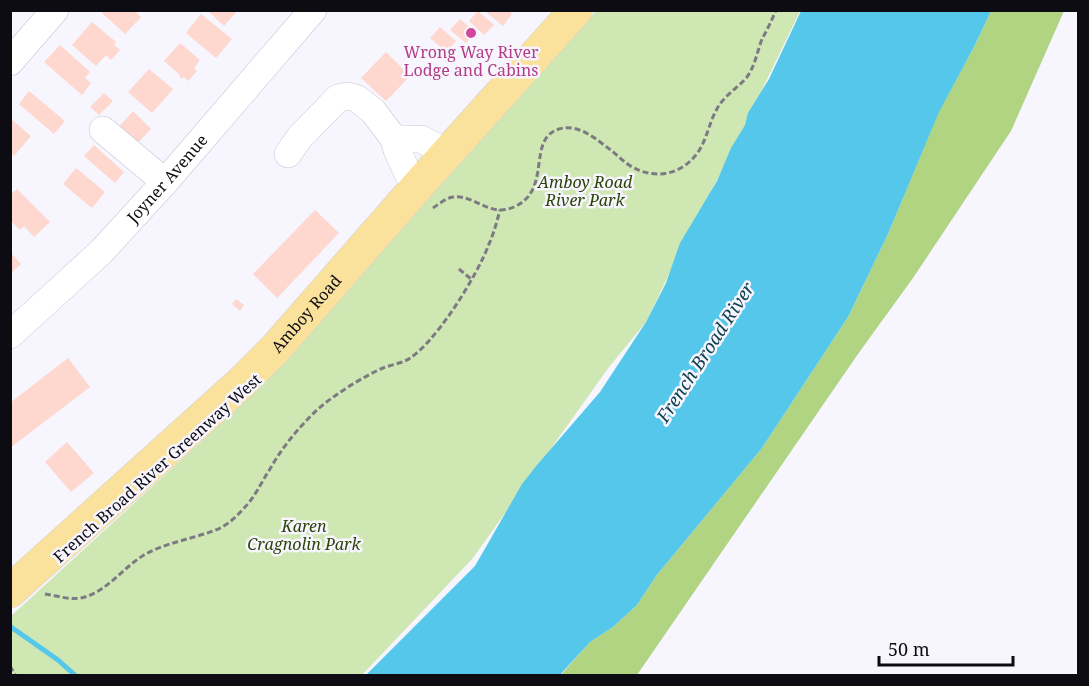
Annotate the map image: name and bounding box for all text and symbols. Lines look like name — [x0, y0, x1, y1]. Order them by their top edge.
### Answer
marker: Wrong Way River Lodge and Cabins — [464, 26, 478, 40]
place label: Wrong Way River Lodge and Cabins — [403, 41, 539, 81]
street label: Joyner Avenue — [121, 130, 212, 228]
park label: Amboy Road River Park — [537, 171, 633, 211]
street label: Amboy Road — [266, 270, 346, 357]
water label: French Broad River — [650, 277, 760, 428]
street label: French Broad River Greenway West — [48, 368, 266, 567]
park label: Karen Cragnolin Park — [247, 515, 362, 555]
scale bar — [879, 629, 1012, 667]
text: 50 m — [888, 637, 930, 661]

